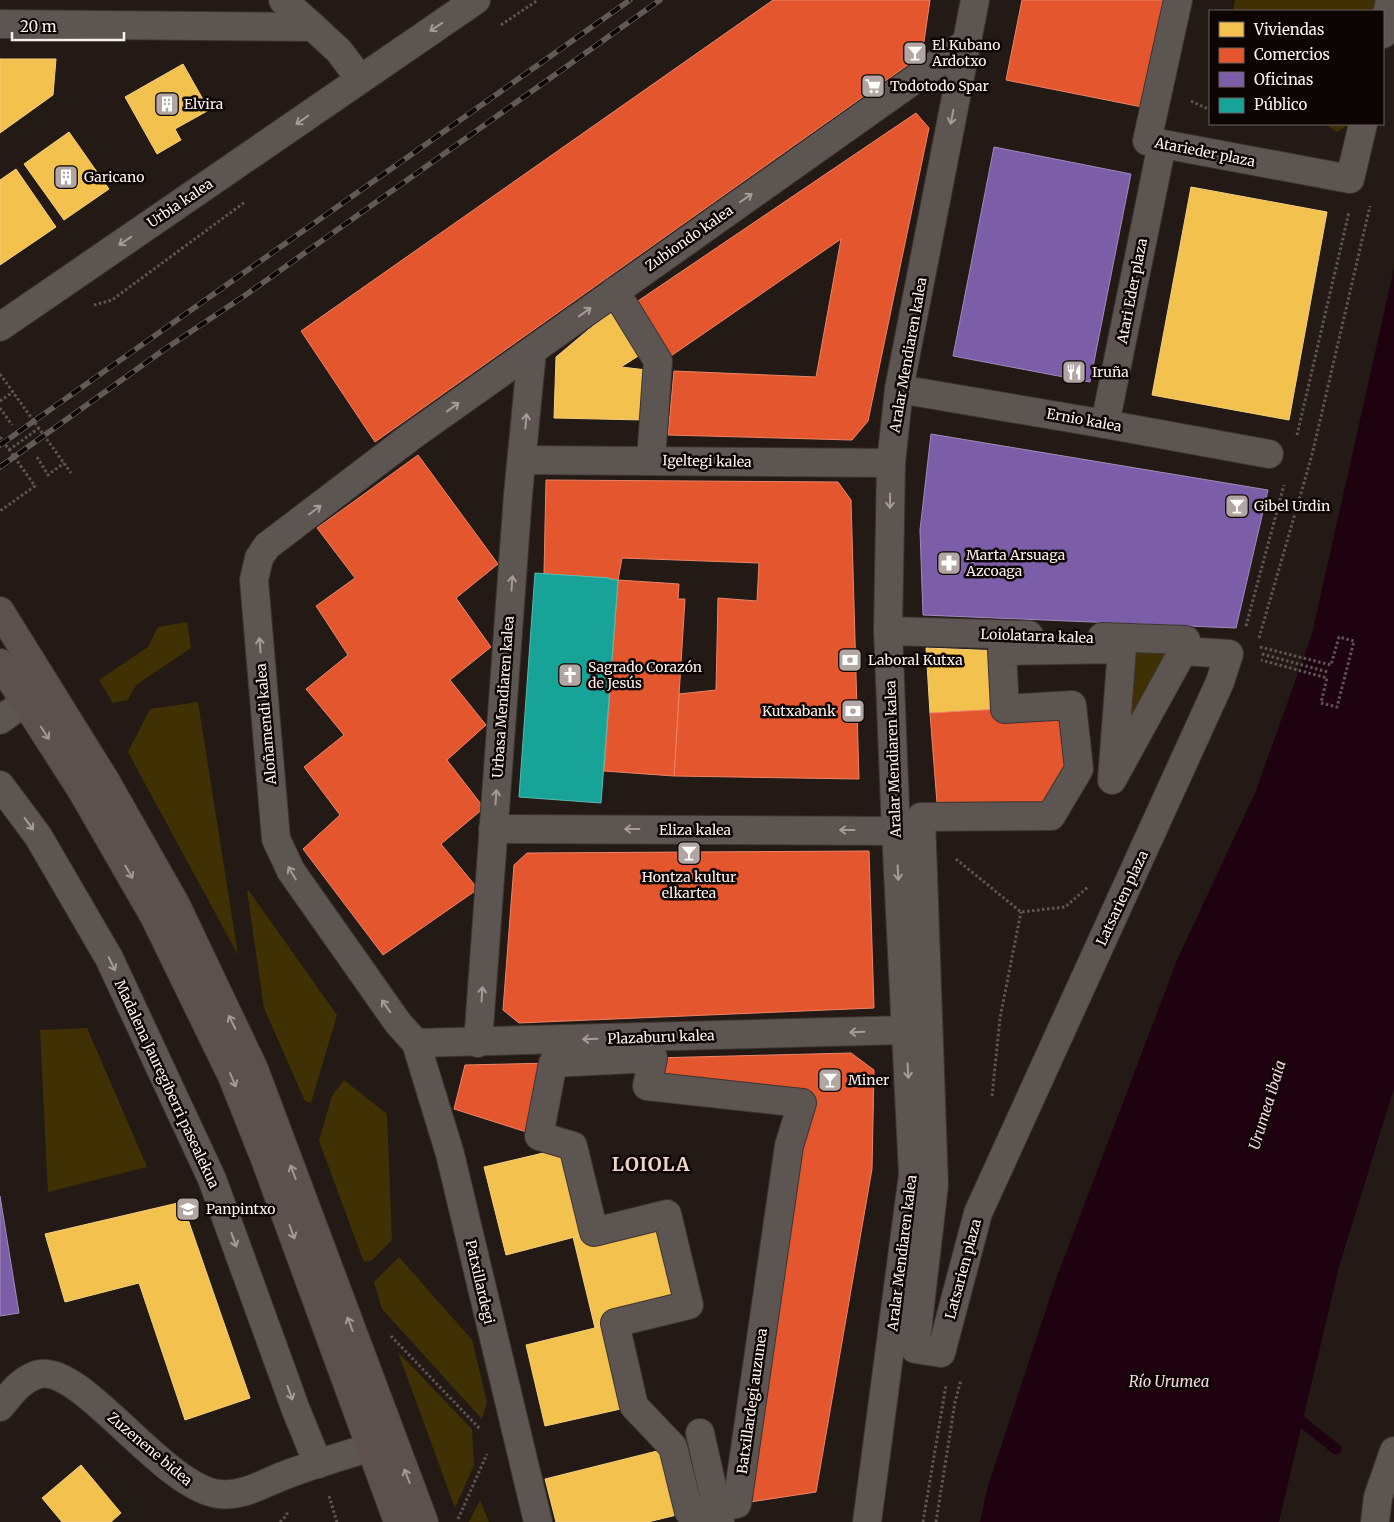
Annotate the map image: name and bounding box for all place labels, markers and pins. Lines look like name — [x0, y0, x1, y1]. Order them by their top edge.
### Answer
place label: El Kubano Ardotxo — [931, 36, 1000, 70]
bar icon: El Kubano Ardotxo — [902, 40, 928, 66]
supermarket icon: Todotodo Spar — [860, 73, 886, 99]
place label: Todotodo Spar — [890, 77, 989, 95]
building icon: Elvira — [154, 91, 180, 117]
place label: Elvira — [184, 95, 224, 113]
building icon: Garicano — [53, 164, 79, 190]
place label: Garicano — [84, 168, 144, 186]
restaurant icon: Iruña — [1061, 359, 1087, 385]
place label: Iruña — [1092, 363, 1129, 381]
bar icon: Gibel Urdin — [1224, 493, 1250, 519]
place label: Gibel Urdin — [1254, 497, 1330, 515]
place label: Marta Arsuaga Azcoaga — [965, 546, 1066, 580]
pharmacy icon: Marta Arsuaga Azcoaga — [936, 550, 962, 576]
bank icon: Laboral Kutxa — [837, 647, 863, 673]
place label: Laboral Kutxa — [868, 651, 963, 669]
place label: Sagrado Corazón de Jesús — [588, 658, 702, 692]
church icon: Sagrado Corazón de Jesús — [557, 662, 583, 688]
bank icon: Kutxabank — [840, 698, 866, 724]
place label: Kutxabank — [762, 702, 836, 720]
bar icon: Hontza kultur elkartea — [676, 840, 702, 866]
place label: Hontza kultur elkartea — [642, 868, 736, 902]
bar icon: Miner — [817, 1067, 843, 1093]
place label: Miner — [848, 1071, 889, 1089]
school or university icon: Panpintxo — [175, 1196, 201, 1222]
place label: Panpintxo — [206, 1200, 275, 1218]

